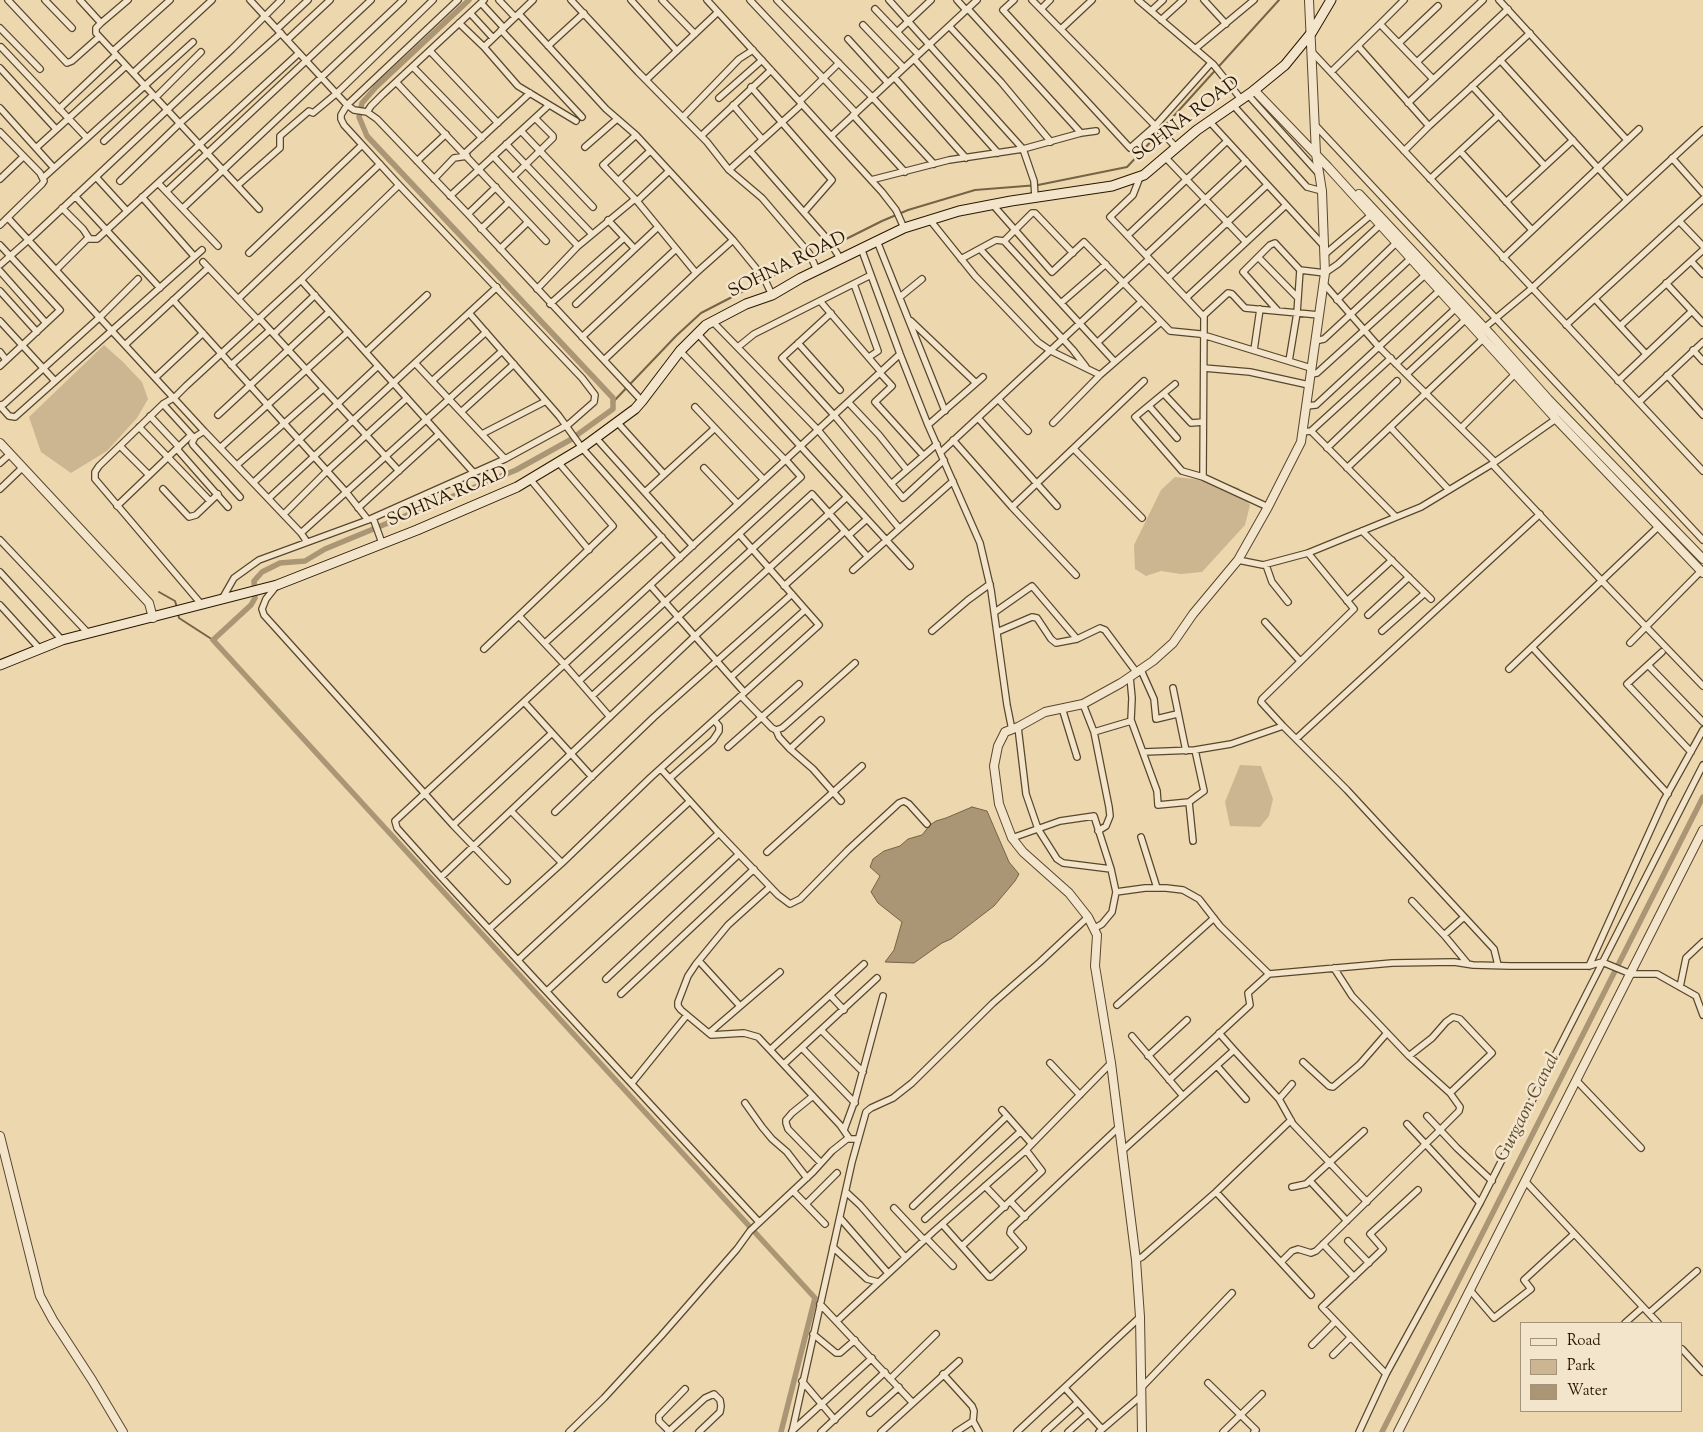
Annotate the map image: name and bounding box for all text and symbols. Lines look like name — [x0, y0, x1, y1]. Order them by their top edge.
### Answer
street label: SOHNA ROAD — [1129, 73, 1245, 167]
street label: SOHNA ROAD — [725, 228, 851, 304]
street label: SOHNA ROAD — [385, 463, 511, 533]
water label: Gurgaon Canal — [1492, 1050, 1566, 1166]
legend — [1520, 1322, 1683, 1412]
text: Road — [1567, 1331, 1601, 1352]
text: Park — [1567, 1356, 1596, 1377]
text: Water — [1567, 1381, 1607, 1402]

